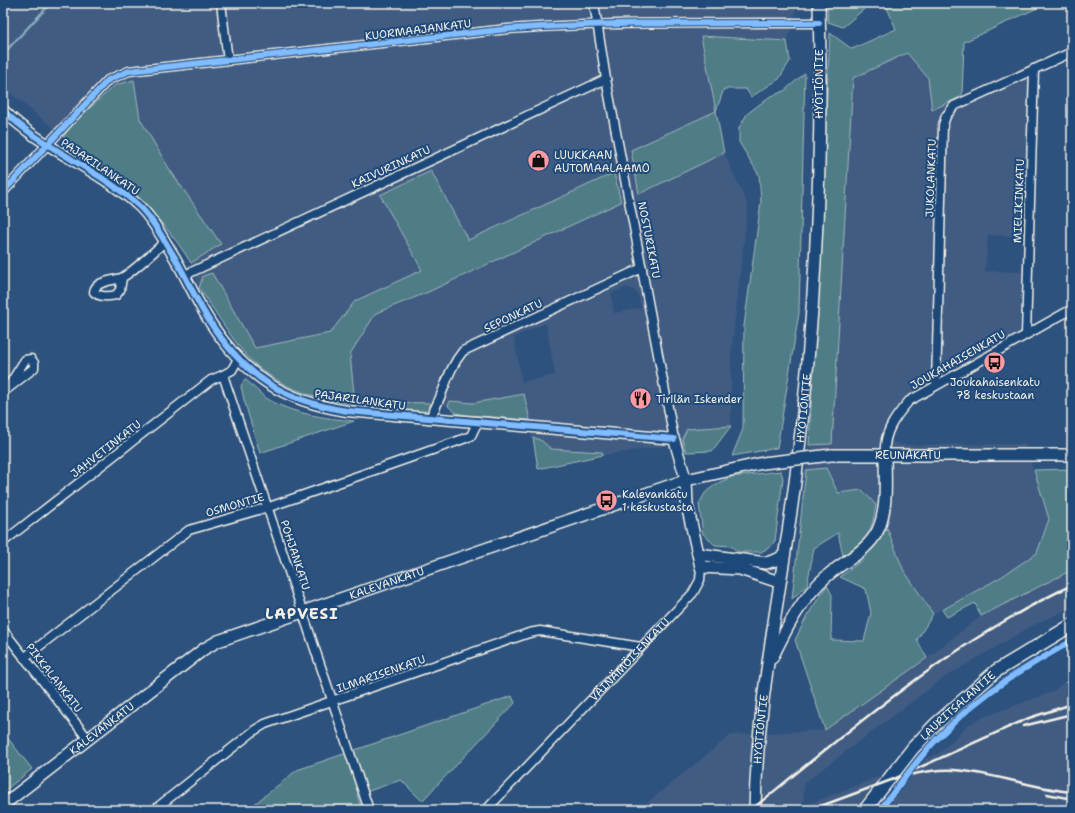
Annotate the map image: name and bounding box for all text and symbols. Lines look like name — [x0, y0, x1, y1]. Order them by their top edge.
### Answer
street label: KUORMAAJANKATU — [364, 16, 472, 44]
street label: HYÖTIÖNTIE — [812, 49, 827, 119]
street label: PAJARILANKATU — [58, 135, 142, 199]
street label: JUKOLANKATU — [922, 138, 940, 218]
street label: KAIVURINKATU — [349, 142, 433, 192]
shop icon: LUUKKAAN AUTOMAALAAMO — [526, 148, 552, 174]
place label: LUUKKAAN AUTOMAALAAMO — [554, 148, 650, 176]
street label: MIELIKINKATU — [1010, 159, 1028, 243]
street label: NOSTURIKATU — [634, 200, 664, 280]
street label: SEPONKATU — [481, 296, 545, 336]
street label: JOUKAHAISENKATU — [908, 327, 1008, 393]
bus stop icon: Joukahaisenkatu 78 keskustaan — [982, 349, 1008, 375]
street label: HYÖTIÖNTIE — [792, 373, 814, 444]
place label: Joukahaisenkatu 78 keskustaan — [950, 375, 1040, 403]
street label: PAJARILANKATU — [313, 386, 407, 414]
restaurant icon: Tirilän Iskender — [627, 386, 653, 412]
place label: Tirilän Iskender — [656, 392, 742, 407]
street label: JAHVETINKATU — [68, 417, 144, 481]
street label: REUNAKATU — [875, 448, 941, 463]
bus stop icon: Kalevankatu 1 keskustasta — [594, 487, 620, 513]
place label: Kalevankatu 1 keskustasta — [622, 487, 693, 515]
street label: OSMONTIE — [204, 489, 266, 521]
street label: POHJANKATU — [277, 518, 313, 592]
street label: KALEVANKATU — [347, 563, 426, 603]
district label: LAPVESI — [265, 604, 339, 624]
street label: VÄINÄMÖISENKATU — [586, 615, 673, 704]
street label: PIKKALANKATU — [22, 640, 86, 716]
street label: ILMARISENKATU — [335, 652, 427, 696]
street label: LAURITSALANTIE — [917, 668, 999, 744]
street label: HYÖTIÖNTIE — [750, 694, 771, 764]
street label: KALEVANKATU — [66, 698, 137, 758]

